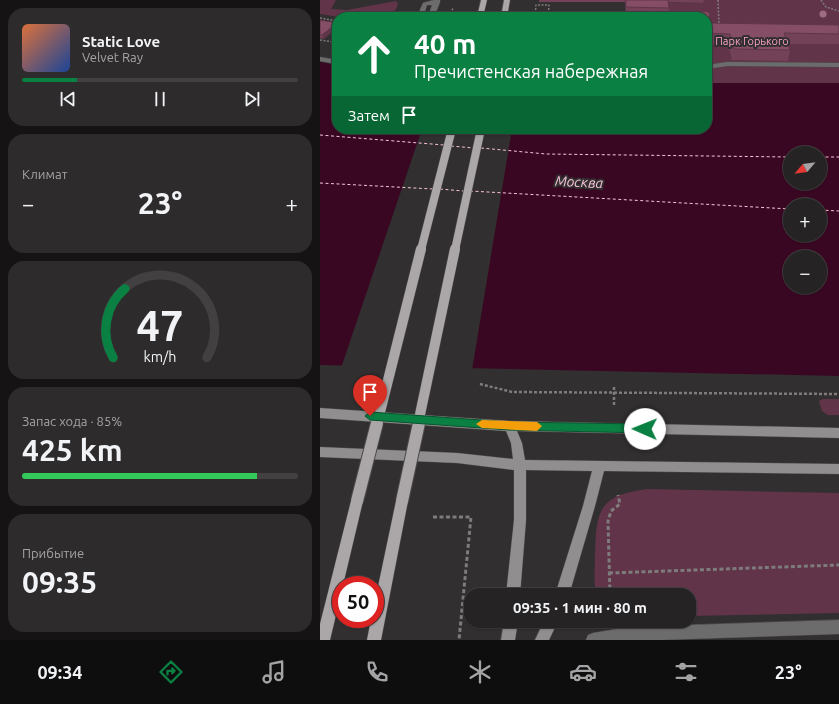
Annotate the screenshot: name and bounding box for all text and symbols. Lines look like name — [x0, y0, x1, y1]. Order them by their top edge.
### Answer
icon: ahead — [348, 28, 400, 80]
text: 40 m — [414, 28, 476, 59]
text: Static Love — [82, 33, 160, 50]
park label: Парк Горького — [715, 35, 789, 47]
text: Velvet Ray — [82, 50, 143, 64]
text: Пречистенская набережная — [414, 61, 648, 81]
icon: previous — [57, 88, 79, 110]
icon: pause — [149, 88, 171, 110]
icon: next — [241, 88, 263, 110]
icon: arrive — [398, 104, 420, 126]
text: Затем — [348, 107, 390, 124]
north arrow — [783, 146, 827, 190]
map controls — [783, 146, 827, 294]
text: Климат — [22, 167, 67, 181]
water label: Москва — [554, 173, 604, 191]
text: 23° — [138, 186, 182, 220]
text: − — [22, 191, 34, 216]
text: + — [286, 191, 298, 216]
button: + — [783, 198, 827, 242]
button: − — [783, 250, 827, 294]
text: 47 — [137, 302, 183, 349]
text: km/h — [144, 349, 176, 365]
pin — [353, 375, 387, 416]
icon: arrive — [359, 381, 381, 403]
position arrow — [624, 408, 666, 450]
text: Запас хода · 85% — [22, 414, 122, 428]
text: 425 km — [22, 433, 123, 467]
text: Прибытие — [22, 546, 84, 560]
text: 09:35 — [22, 565, 97, 599]
speed limit sign: 50 — [332, 576, 384, 628]
text: 09:35 · 1 мин · 80 m — [513, 599, 647, 616]
icon: directions — [157, 658, 185, 686]
icon: music — [260, 658, 288, 686]
icon: phone — [363, 658, 391, 686]
icon: climate — [466, 658, 494, 686]
icon: car — [569, 658, 597, 686]
icon: filters — [672, 658, 700, 686]
text: 09:34 — [37, 662, 83, 682]
text: 23° — [775, 662, 802, 682]

